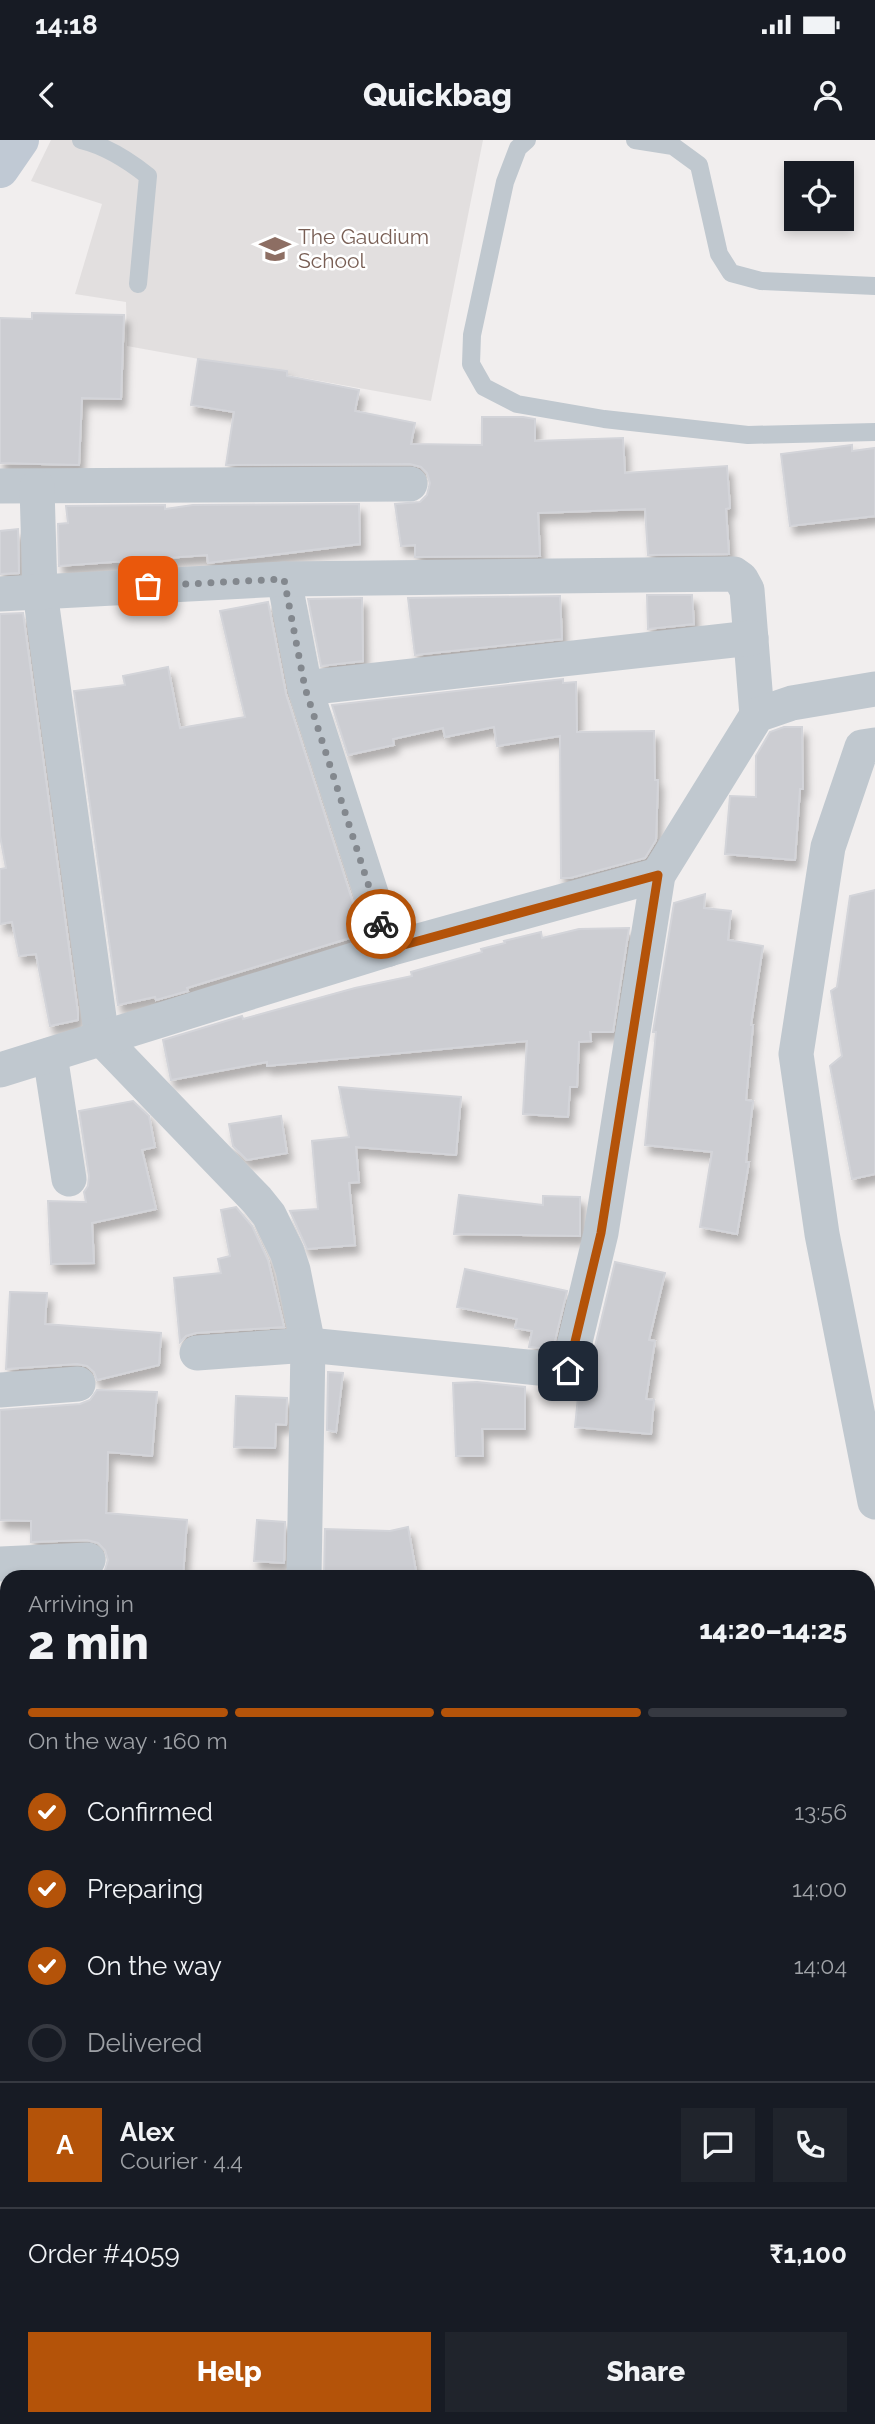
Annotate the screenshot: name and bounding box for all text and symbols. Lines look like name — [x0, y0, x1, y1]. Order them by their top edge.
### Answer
text: 14:18 — [35, 10, 98, 40]
icon: back — [28, 76, 66, 114]
text: Quickbag — [363, 76, 512, 113]
icon: person — [809, 76, 847, 114]
map controls — [784, 161, 854, 231]
button: locate — [784, 161, 854, 231]
place label: The Gaudium School — [298, 224, 429, 273]
school or university icon: The Gaudium School — [258, 232, 292, 266]
pin — [118, 556, 178, 616]
icon: bag — [129, 567, 167, 605]
courier — [346, 889, 416, 959]
icon: bike — [362, 905, 400, 943]
pin — [538, 1341, 598, 1401]
icon: home — [549, 1352, 587, 1390]
text: Arriving in — [28, 1590, 134, 1617]
text: 14:20–14:25 — [699, 1615, 847, 1645]
text: 2 min — [28, 1616, 149, 1670]
text: On the way · 160 m — [28, 1727, 228, 1754]
icon: check — [28, 1793, 66, 1831]
text: Confirmed — [87, 1797, 213, 1827]
text: 13:56 — [794, 1798, 847, 1825]
icon: check — [28, 1870, 66, 1908]
text: Preparing — [87, 1874, 203, 1904]
text: 14:00 — [792, 1875, 847, 1902]
icon: check — [28, 1947, 66, 1985]
text: On the way — [87, 1951, 222, 1981]
text: 14:04 — [794, 1952, 847, 1979]
text: Delivered — [87, 2028, 202, 2058]
button: chat — [681, 2108, 755, 2182]
button: phone — [773, 2108, 847, 2182]
text: Alex — [120, 2117, 175, 2147]
text: A — [56, 2130, 74, 2160]
text: Courier · 4.4 — [120, 2147, 243, 2174]
text: Order #4059 — [28, 2239, 180, 2269]
text: ₹1,100 — [769, 2239, 847, 2269]
button: Help — [28, 2332, 431, 2412]
button: Share — [445, 2332, 847, 2412]

